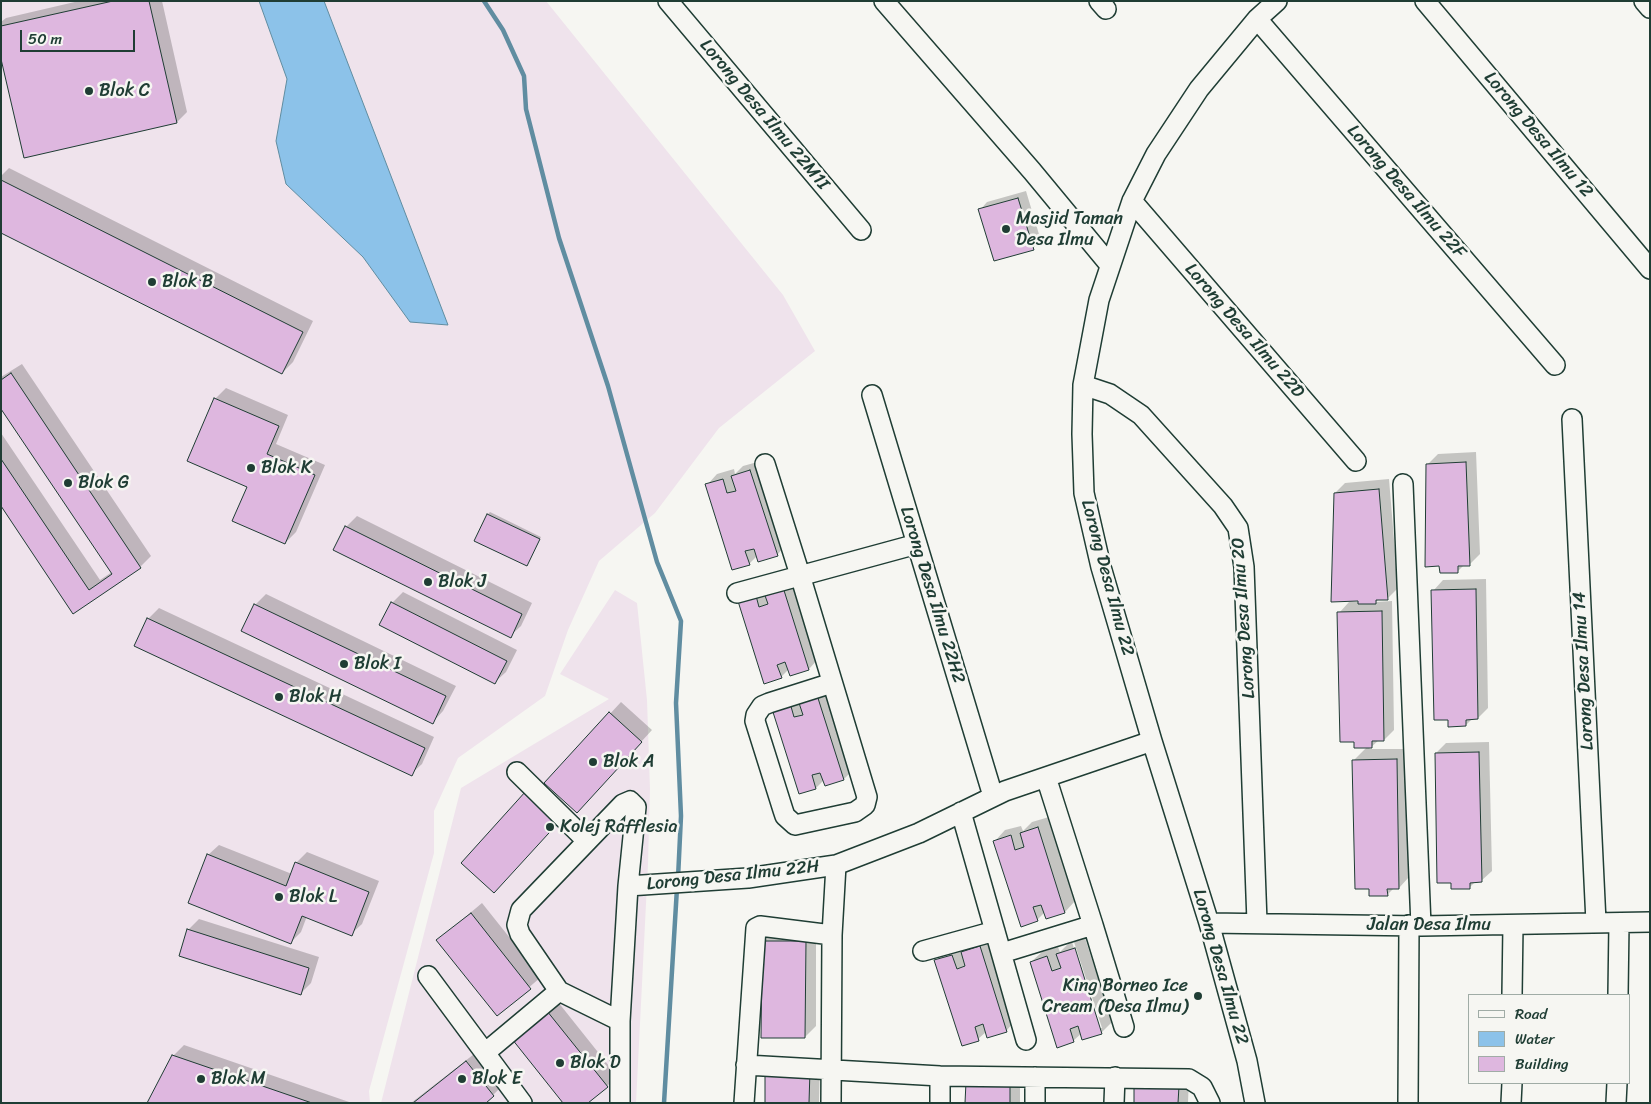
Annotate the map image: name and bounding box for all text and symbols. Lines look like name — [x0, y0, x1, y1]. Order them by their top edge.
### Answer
scale bar — [22, 20, 138, 52]
text: 50 m — [28, 26, 62, 52]
street label: Lorong Desa Ilmu 22M1I — [695, 35, 833, 195]
street label: Lorong Desa Ilmu 12 — [1479, 68, 1597, 202]
place label: Blok C — [99, 80, 150, 102]
marker: Blok C — [83, 85, 95, 97]
street label: Lorong Desa Ilmu 22F — [1342, 121, 1470, 263]
place label: Masjid Taman Desa Ilmu — [1016, 208, 1123, 250]
marker: Masjid Taman Desa Ilmu — [1000, 223, 1012, 235]
street label: Lorong Desa Ilmu 22D — [1180, 259, 1308, 403]
place label: Blok B — [162, 271, 213, 293]
marker: Blok B — [146, 276, 158, 288]
place label: Blok K — [261, 457, 312, 479]
marker: Blok K — [245, 462, 257, 474]
place label: Blok G — [78, 472, 129, 494]
marker: Blok G — [62, 477, 74, 489]
street label: Lorong Desa Ilmu 22 — [1076, 498, 1138, 658]
street label: Lorong Desa Ilmu 22H2 — [895, 504, 969, 686]
street label: Lorong Desa Ilmu 20 — [1228, 537, 1260, 699]
place label: Blok J — [438, 571, 486, 593]
marker: Blok J — [422, 576, 434, 588]
street label: Lorong Desa Ilmu 14 — [1569, 591, 1599, 751]
place label: Blok I — [354, 653, 401, 675]
marker: Blok I — [338, 658, 350, 670]
place label: Blok H — [289, 686, 342, 708]
marker: Blok H — [273, 691, 285, 703]
place label: Blok A — [603, 751, 655, 773]
marker: Blok A — [587, 756, 599, 768]
place label: Kolej Rafflesia — [560, 816, 678, 838]
marker: Kolej Rafflesia — [544, 821, 556, 833]
street label: Lorong Desa Ilmu 22H — [646, 856, 820, 896]
place label: Blok L — [289, 886, 337, 908]
street label: Lorong Desa Ilmu 22 — [1187, 887, 1253, 1047]
marker: Blok L — [273, 891, 285, 903]
street label: Jalan Desa Ilmu — [1367, 914, 1491, 936]
place label: King Borneo Ice Cream (Desa Ilmu) — [1042, 975, 1188, 1018]
marker: King Borneo Ice Cream (Desa Ilmu) — [1192, 990, 1204, 1002]
legend — [1468, 994, 1631, 1084]
text: Road — [1515, 1001, 1547, 1027]
text: Water — [1515, 1026, 1555, 1052]
text: Building — [1515, 1051, 1569, 1077]
place label: Blok D — [570, 1052, 621, 1074]
marker: Blok D — [554, 1057, 566, 1069]
place label: Blok M — [211, 1068, 266, 1090]
place label: Blok E — [472, 1068, 522, 1090]
marker: Blok M — [195, 1073, 207, 1085]
marker: Blok E — [456, 1073, 468, 1085]

